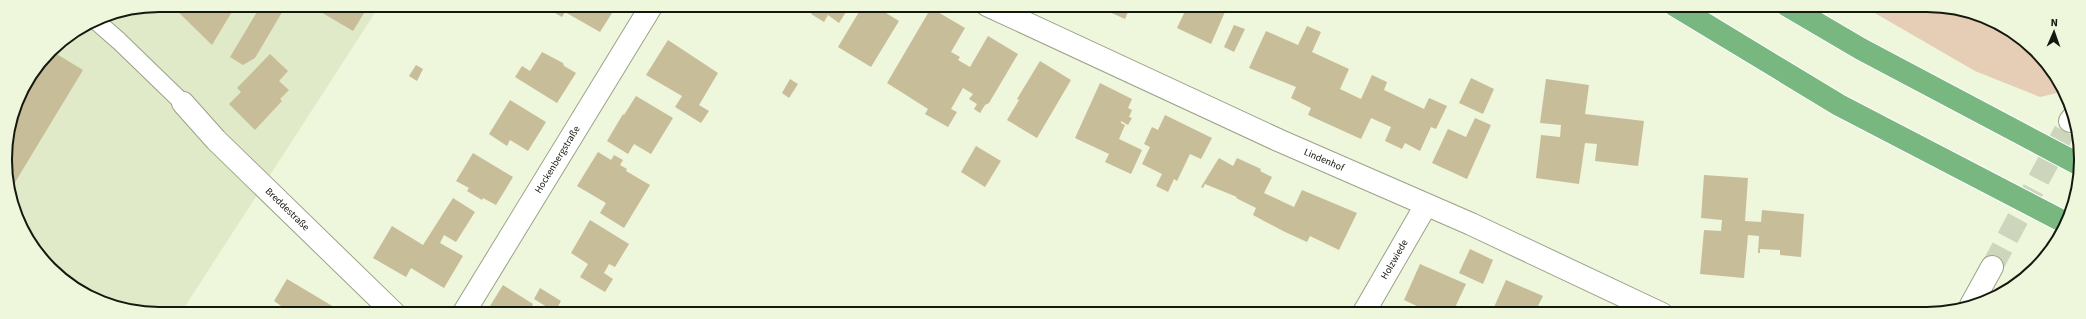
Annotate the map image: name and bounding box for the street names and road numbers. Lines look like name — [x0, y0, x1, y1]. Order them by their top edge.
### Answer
street label: Hockenbergstraße — [531, 123, 584, 196]
street label: Lindenhof — [1302, 145, 1347, 175]
street label: Breddestraße — [262, 185, 313, 234]
street label: Holzwiede — [1377, 237, 1412, 282]

